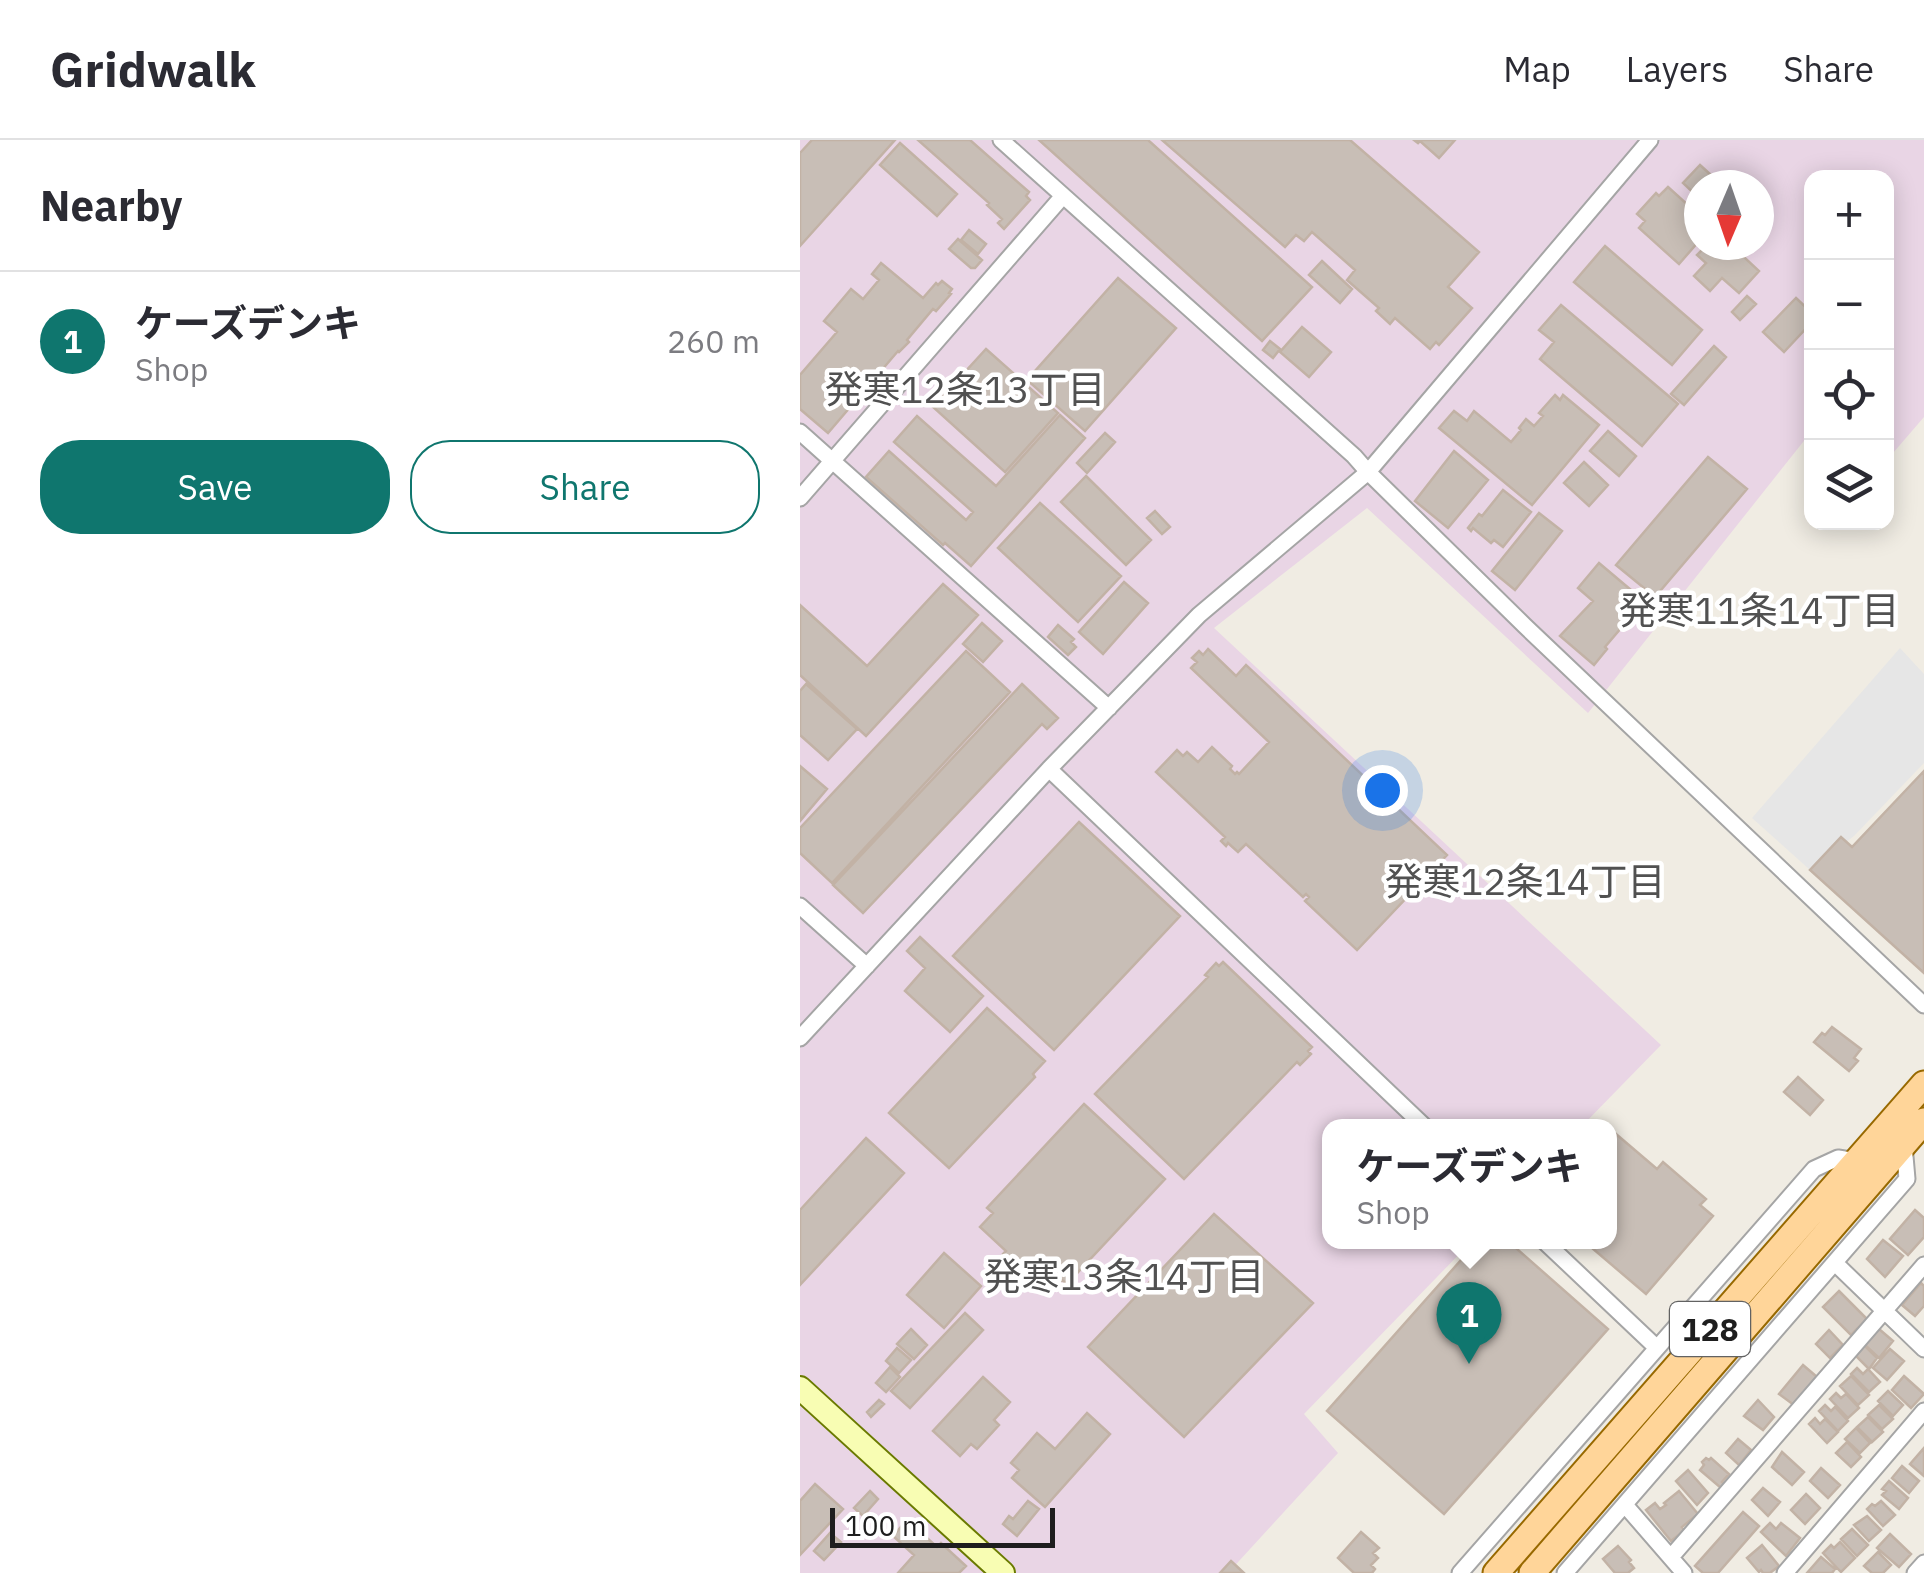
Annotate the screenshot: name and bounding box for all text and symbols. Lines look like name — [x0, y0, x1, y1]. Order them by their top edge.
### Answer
text: Gridwalk — [50, 38, 256, 100]
text: Map — [1503, 46, 1571, 92]
text: Layers — [1626, 46, 1728, 92]
text: Share — [1783, 46, 1874, 92]
north arrow — [1684, 170, 1774, 260]
map controls — [1804, 170, 1894, 530]
button: + — [1804, 170, 1894, 260]
text: Nearby — [40, 178, 182, 233]
button: − — [1804, 260, 1894, 350]
text: ケーズデンキ — [135, 298, 361, 347]
text: 1 — [63, 320, 82, 362]
text: 260 m — [667, 320, 760, 362]
text: Shop — [135, 348, 208, 390]
button: locate — [1804, 350, 1894, 440]
district label: 発寒12条13丁目 — [824, 364, 1106, 413]
button: Save — [40, 440, 390, 534]
button: Share — [410, 440, 760, 534]
button: layers — [1804, 440, 1894, 530]
district label: 発寒11条14丁目 — [1618, 585, 1900, 634]
your location — [1357, 765, 1408, 816]
district label: 発寒12条14丁目 — [1384, 856, 1666, 905]
popup — [1322, 1119, 1617, 1249]
text: ケーズデンキ — [1356, 1141, 1583, 1190]
text: Shop — [1356, 1191, 1430, 1233]
district label: 発寒13条14丁目 — [983, 1251, 1265, 1300]
pin: 1 — [1436, 1282, 1502, 1364]
road number: 128 — [1670, 1302, 1750, 1356]
scale bar — [830, 1503, 1055, 1548]
text: 100 m — [845, 1507, 926, 1544]

